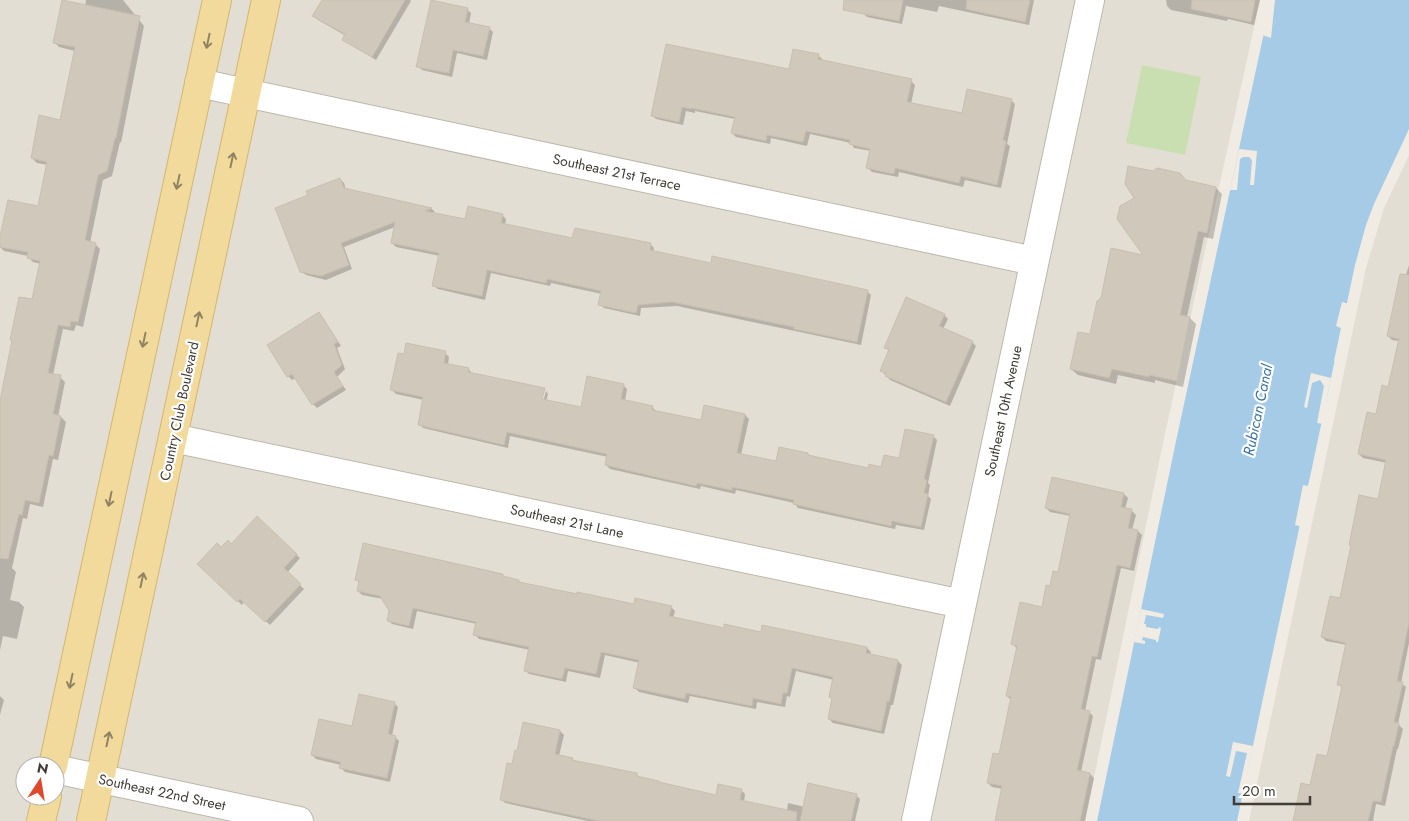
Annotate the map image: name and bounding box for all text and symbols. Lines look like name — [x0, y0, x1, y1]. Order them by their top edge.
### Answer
one-way arrow — [203, 33, 212, 49]
street label: Southeast 21st Terrace — [551, 149, 683, 195]
one-way arrow — [228, 152, 237, 168]
one-way arrow — [173, 173, 182, 189]
one-way arrow — [194, 311, 203, 327]
one-way arrow — [139, 332, 148, 348]
street label: Country Club Boulevard — [154, 340, 204, 482]
street label: Southeast 10th Avenue — [979, 344, 1027, 478]
water label: Rubican Canal — [1238, 362, 1279, 458]
one-way arrow — [105, 491, 114, 507]
street label: Southeast 21st Lane — [508, 499, 626, 543]
one-way arrow — [138, 573, 147, 589]
one-way arrow — [66, 673, 75, 689]
one-way arrow — [104, 732, 113, 748]
north arrow — [15, 756, 65, 806]
text: N — [35, 757, 50, 779]
street label: Southeast 22nd Street — [97, 769, 228, 815]
scale bar — [1234, 774, 1310, 806]
text: 20 m — [1242, 780, 1276, 802]

